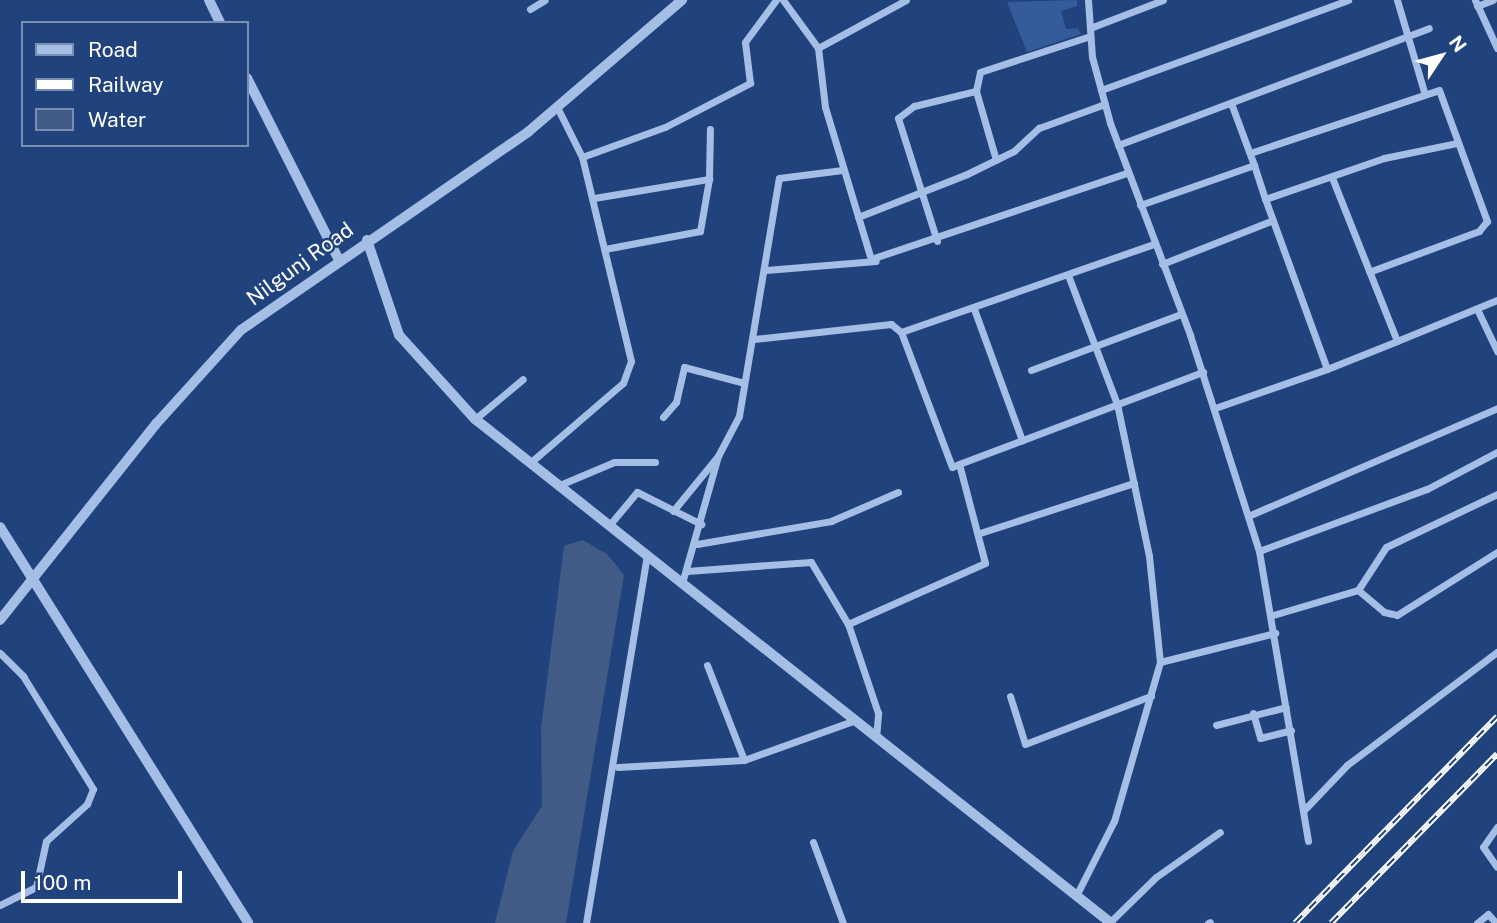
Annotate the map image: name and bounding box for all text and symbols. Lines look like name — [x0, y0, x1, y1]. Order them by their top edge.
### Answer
legend — [21, 21, 248, 147]
north arrow — [1406, 21, 1476, 91]
text: N — [1445, 31, 1471, 56]
text: Road — [88, 37, 138, 62]
text: Railway — [88, 72, 164, 97]
text: Water — [88, 107, 146, 132]
street label: Nilgunj Road — [242, 217, 358, 311]
scale bar — [24, 856, 186, 900]
text: 100 m — [34, 870, 91, 895]

